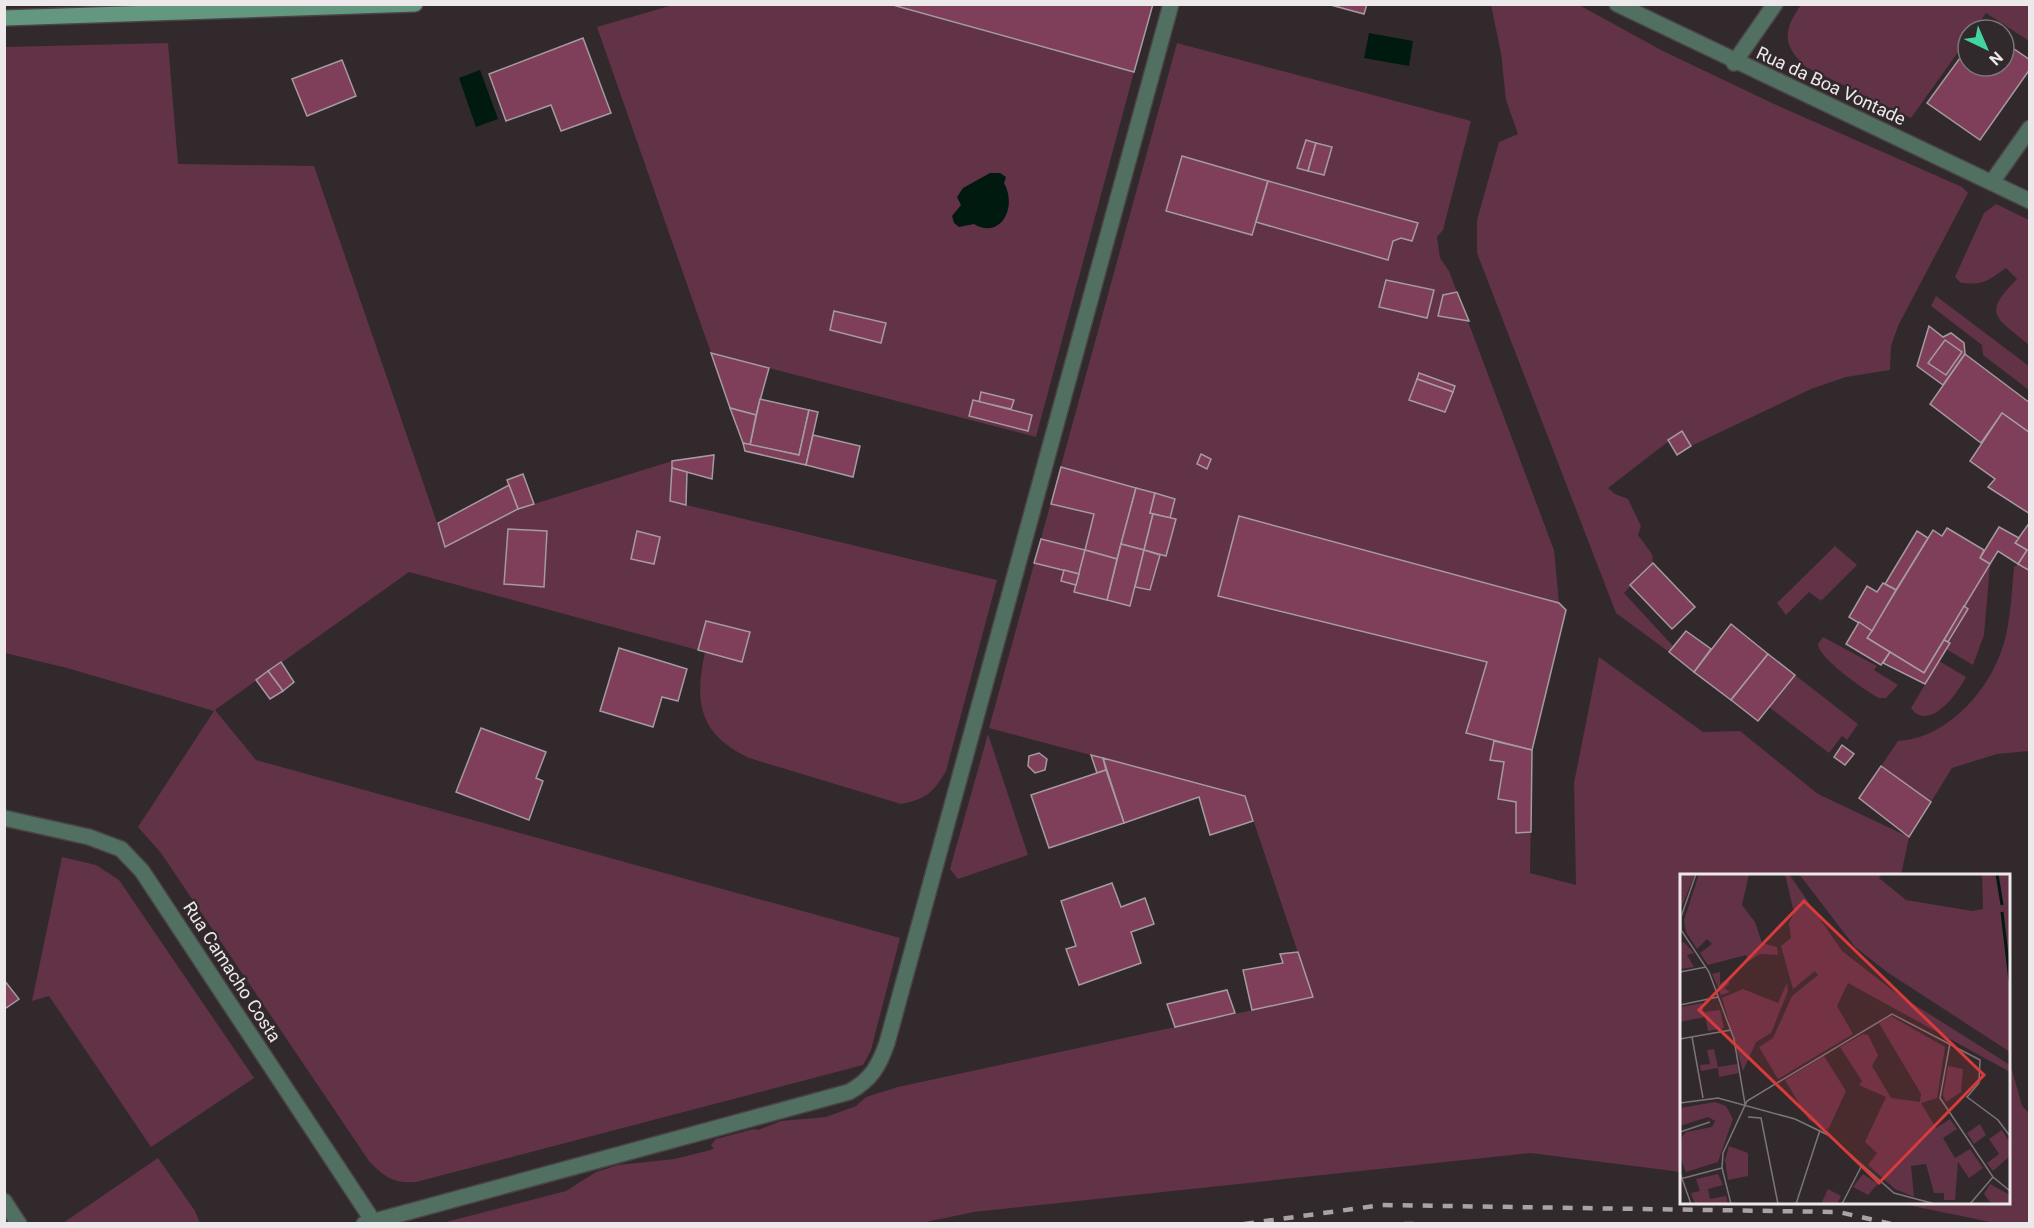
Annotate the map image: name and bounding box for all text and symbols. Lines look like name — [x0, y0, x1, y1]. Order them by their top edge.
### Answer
north arrow — [1956, 18, 2016, 78]
street label: Rua da Boa Vontade — [1753, 42, 1909, 129]
text: N — [1985, 48, 2007, 69]
inset map — [1680, 874, 2010, 1204]
street label: Rua Camacho Costa — [179, 898, 286, 1046]

